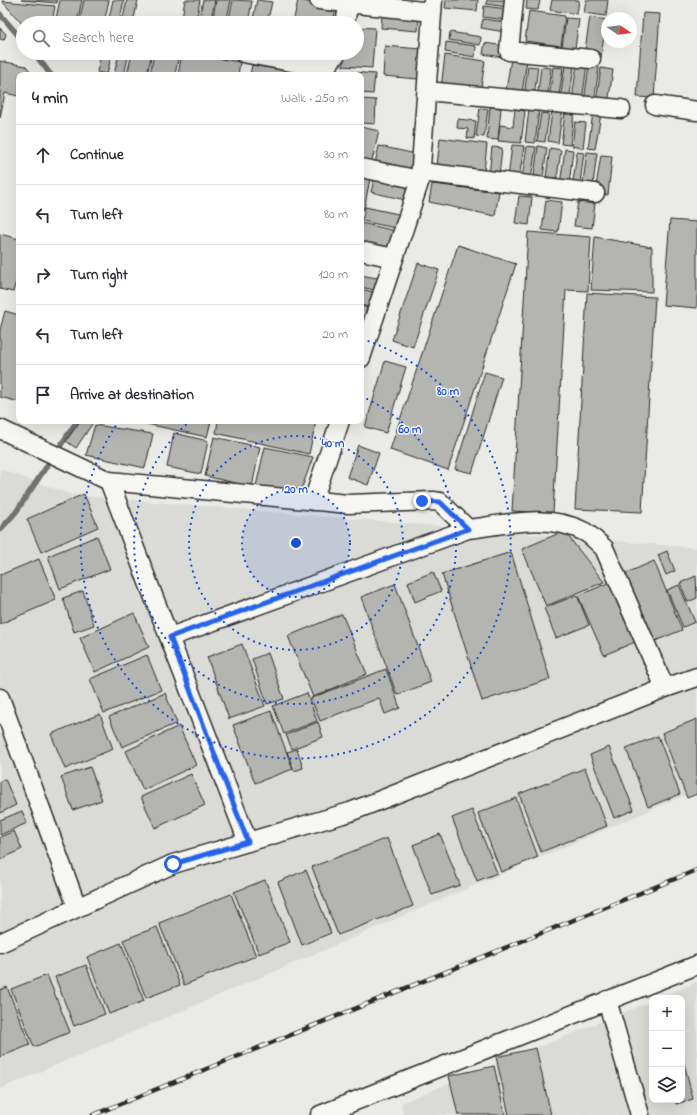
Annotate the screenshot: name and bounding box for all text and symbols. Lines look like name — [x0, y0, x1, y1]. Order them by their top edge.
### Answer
north arrow — [601, 12, 637, 48]
search box — [16, 16, 364, 60]
icon: search — [30, 27, 52, 49]
text: Search here — [62, 27, 134, 49]
text: 4 min — [32, 86, 68, 111]
text: Walk · 250 m — [281, 89, 348, 108]
icon: ahead — [32, 144, 54, 166]
text: Continue — [70, 144, 124, 166]
text: 30 m — [324, 145, 348, 164]
icon: left — [32, 204, 54, 226]
text: Turn left — [70, 204, 123, 226]
text: 80 m — [324, 205, 348, 224]
icon: right — [32, 264, 54, 286]
text: Turn right — [70, 264, 128, 286]
text: 120 m — [318, 265, 348, 284]
icon: left — [32, 324, 54, 346]
text: Turn left — [70, 324, 123, 346]
text: 20 m — [323, 325, 348, 344]
text: 80 m — [436, 383, 460, 401]
icon: arrive — [32, 384, 54, 406]
text: Arrive at destination — [70, 384, 194, 406]
text: 60 m — [398, 421, 422, 439]
text: 40 m — [321, 435, 345, 453]
text: 20 m — [283, 481, 308, 499]
route end — [413, 492, 431, 510]
centre of rings — [289, 536, 303, 550]
route start — [164, 855, 182, 873]
map controls — [649, 995, 685, 1103]
button: + — [649, 995, 685, 1031]
button: − — [649, 1031, 685, 1067]
button: layers — [649, 1067, 685, 1103]

